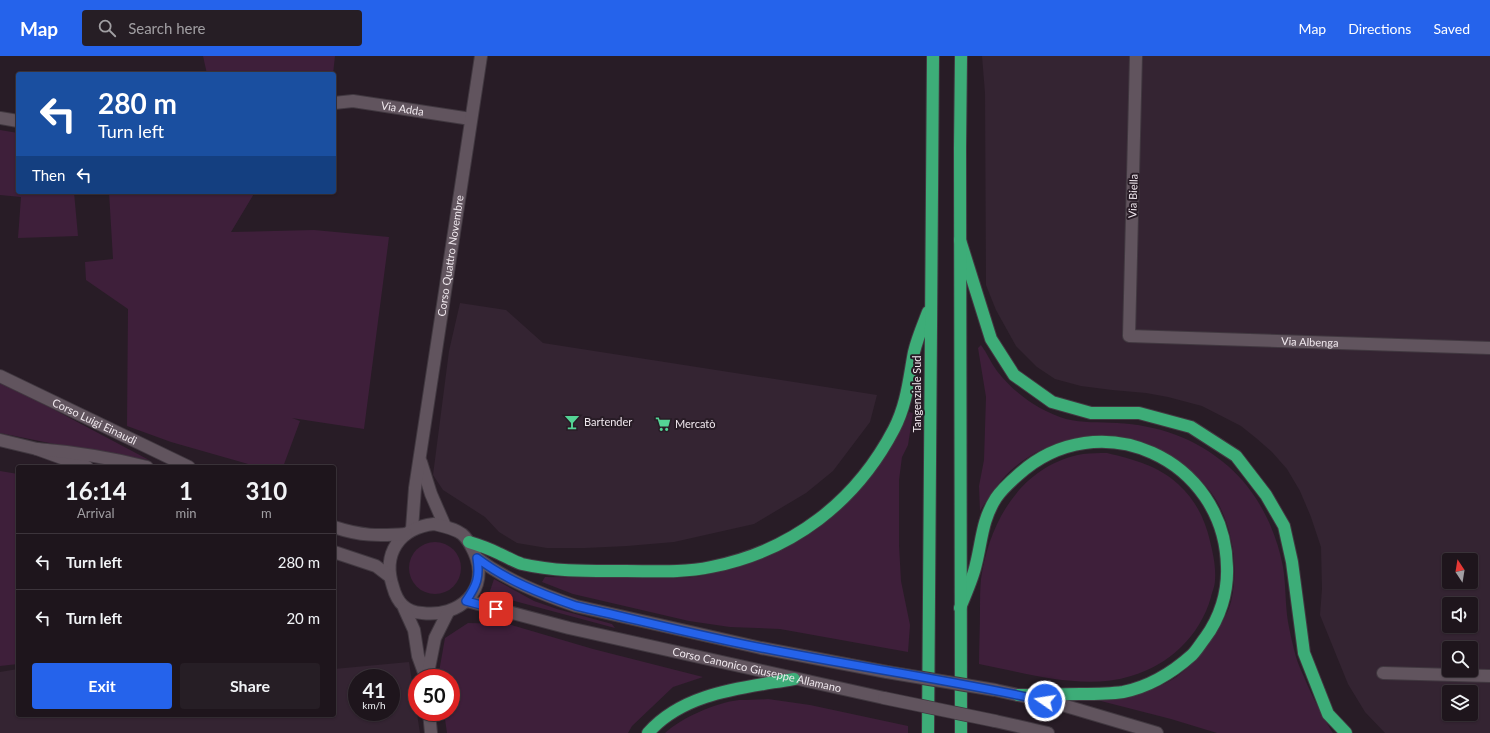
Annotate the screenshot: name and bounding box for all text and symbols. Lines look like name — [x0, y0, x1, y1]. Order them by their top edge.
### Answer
search box — [82, 10, 362, 46]
text: Map — [20, 17, 58, 40]
icon: search — [96, 17, 118, 39]
text: Search here — [128, 19, 206, 37]
text: Map — [1299, 20, 1326, 37]
text: Directions — [1348, 20, 1411, 37]
text: Saved — [1433, 20, 1470, 37]
text: 280 m — [98, 86, 177, 120]
icon: left — [32, 88, 84, 140]
street label: Via Adda — [380, 98, 425, 118]
text: Turn left — [98, 120, 164, 142]
icon: left — [73, 164, 95, 186]
text: Then — [32, 166, 65, 184]
street label: Via Biella — [1125, 174, 1140, 218]
street label: Corso Quattro Novembre — [434, 194, 466, 317]
street label: Via Albenga — [1281, 334, 1339, 349]
street label: Tangenziale Sud — [910, 356, 923, 432]
street label: Corso Luigi Einaudi — [50, 395, 139, 447]
bar icon: Bartender — [563, 413, 581, 431]
place label: Bartender — [584, 415, 632, 428]
supermarket icon: Mercatò — [654, 415, 672, 433]
place label: Mercatò — [675, 417, 715, 430]
text: 16:14 — [65, 476, 127, 505]
text: 1 — [179, 476, 193, 505]
text: 310 — [245, 476, 287, 505]
text: Arrival — [77, 505, 114, 521]
text: min — [176, 505, 197, 521]
text: m — [261, 505, 272, 521]
icon: left — [32, 551, 54, 573]
text: Turn left — [66, 553, 122, 571]
text: 280 m — [278, 553, 320, 571]
north arrow — [1442, 553, 1478, 589]
map controls — [1442, 553, 1478, 721]
pin — [479, 592, 513, 626]
button: sound — [1442, 597, 1478, 633]
icon: arrive — [485, 598, 507, 620]
icon: left — [32, 607, 54, 629]
text: Turn left — [66, 609, 122, 627]
text: 20 m — [286, 609, 320, 627]
button: search — [1442, 641, 1478, 677]
street label: Corso Canonico Giuseppe Allamano — [671, 644, 843, 694]
button: Exit — [32, 663, 172, 709]
button: Share — [180, 663, 320, 709]
speed limit sign: 50 — [408, 669, 460, 721]
text: 41 — [362, 678, 386, 702]
position arrow — [1024, 680, 1066, 722]
button: layers — [1442, 685, 1478, 721]
text: km/h — [362, 699, 386, 711]

